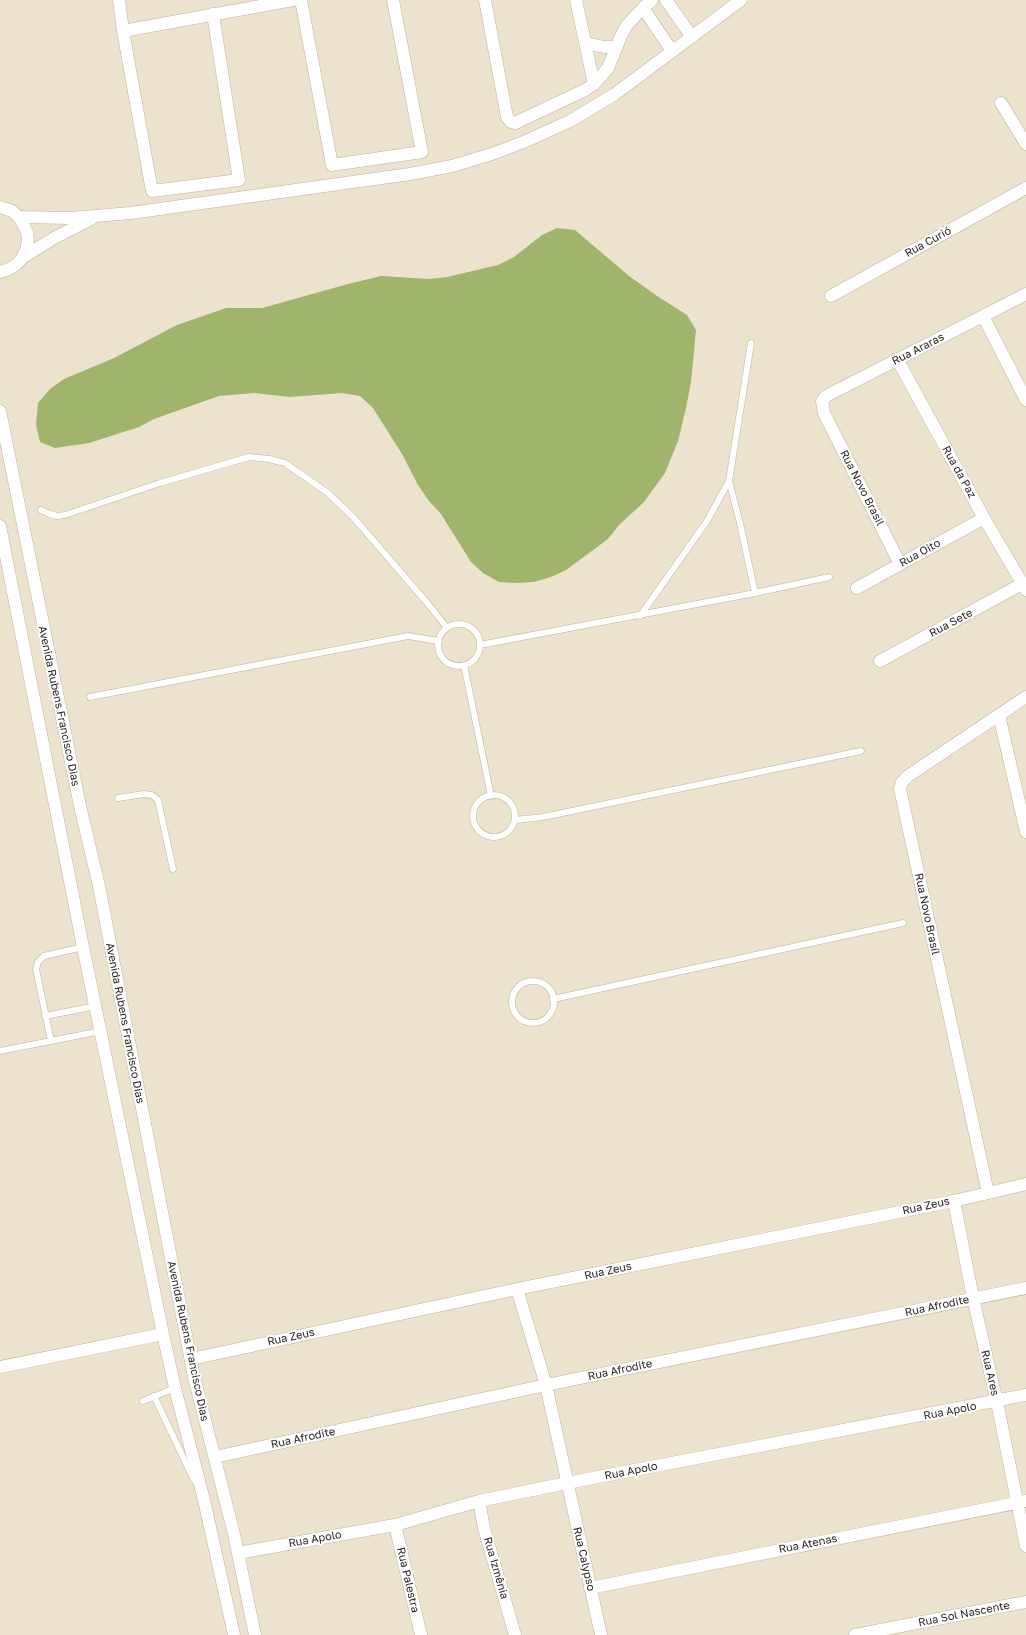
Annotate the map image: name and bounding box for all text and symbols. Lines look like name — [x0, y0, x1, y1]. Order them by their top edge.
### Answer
street label: Rua Curió — [903, 224, 953, 260]
street label: Rua Araras — [890, 330, 946, 368]
street label: Rua da Paz — [939, 444, 979, 500]
street label: Rua Novo Brasil — [837, 448, 887, 528]
street label: Rua Oito — [897, 536, 943, 570]
street label: Rua Sete — [927, 606, 975, 640]
street label: Avenida Rubens Francisco Dias — [36, 625, 82, 787]
street label: Rua Novo Brasíl — [912, 872, 942, 956]
street label: Avenida Rubens Francisco Dias — [103, 942, 147, 1104]
street label: Rua Zeus — [901, 1195, 951, 1217]
street label: Avenida Rubens Francisco Dias — [165, 1260, 211, 1422]
street label: Rua Zeus — [583, 1260, 633, 1282]
street label: Rua Afrodite — [904, 1293, 970, 1319]
street label: Rua Zeus — [266, 1326, 316, 1348]
street label: Rua Ares — [978, 1349, 1002, 1397]
street label: Rua Afrodite — [587, 1357, 653, 1383]
street label: Rua Apolo — [922, 1399, 978, 1423]
street label: Rua Afrodite — [270, 1425, 336, 1451]
street label: Rua Apolo — [603, 1459, 659, 1483]
street label: Rua Calypso — [570, 1526, 598, 1592]
street label: Rua Apolo — [287, 1528, 343, 1550]
street label: Rua Atenas — [778, 1532, 838, 1556]
street label: Rua Izmênia — [481, 1535, 511, 1601]
street label: Rua Palestra — [394, 1546, 422, 1614]
street label: Rua Sol Nascente — [917, 1599, 1011, 1629]

